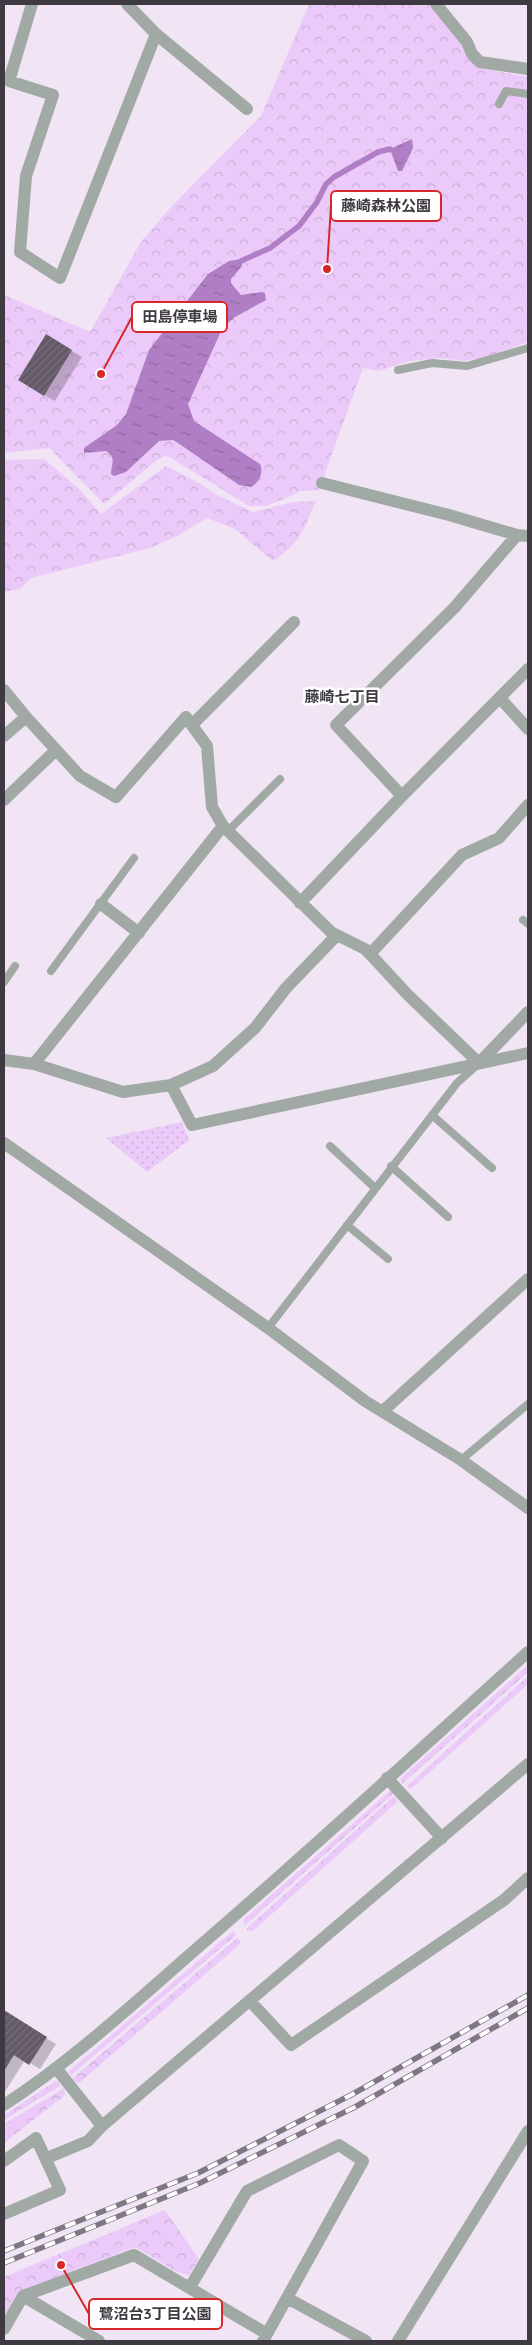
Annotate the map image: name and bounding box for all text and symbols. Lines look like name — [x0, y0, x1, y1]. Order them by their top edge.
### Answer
callout: 藤崎森林公園 — [331, 191, 441, 221]
text: 藤崎森林公園 — [341, 196, 431, 215]
callout: 田島停車場 — [132, 302, 227, 332]
text: 田島停車場 — [142, 307, 218, 326]
district label: 藤崎七丁目 — [304, 687, 380, 706]
callout: 鷺沼台3丁目公園 — [89, 2299, 222, 2329]
text: 鷺沼台3丁目公園 — [98, 2304, 212, 2323]

